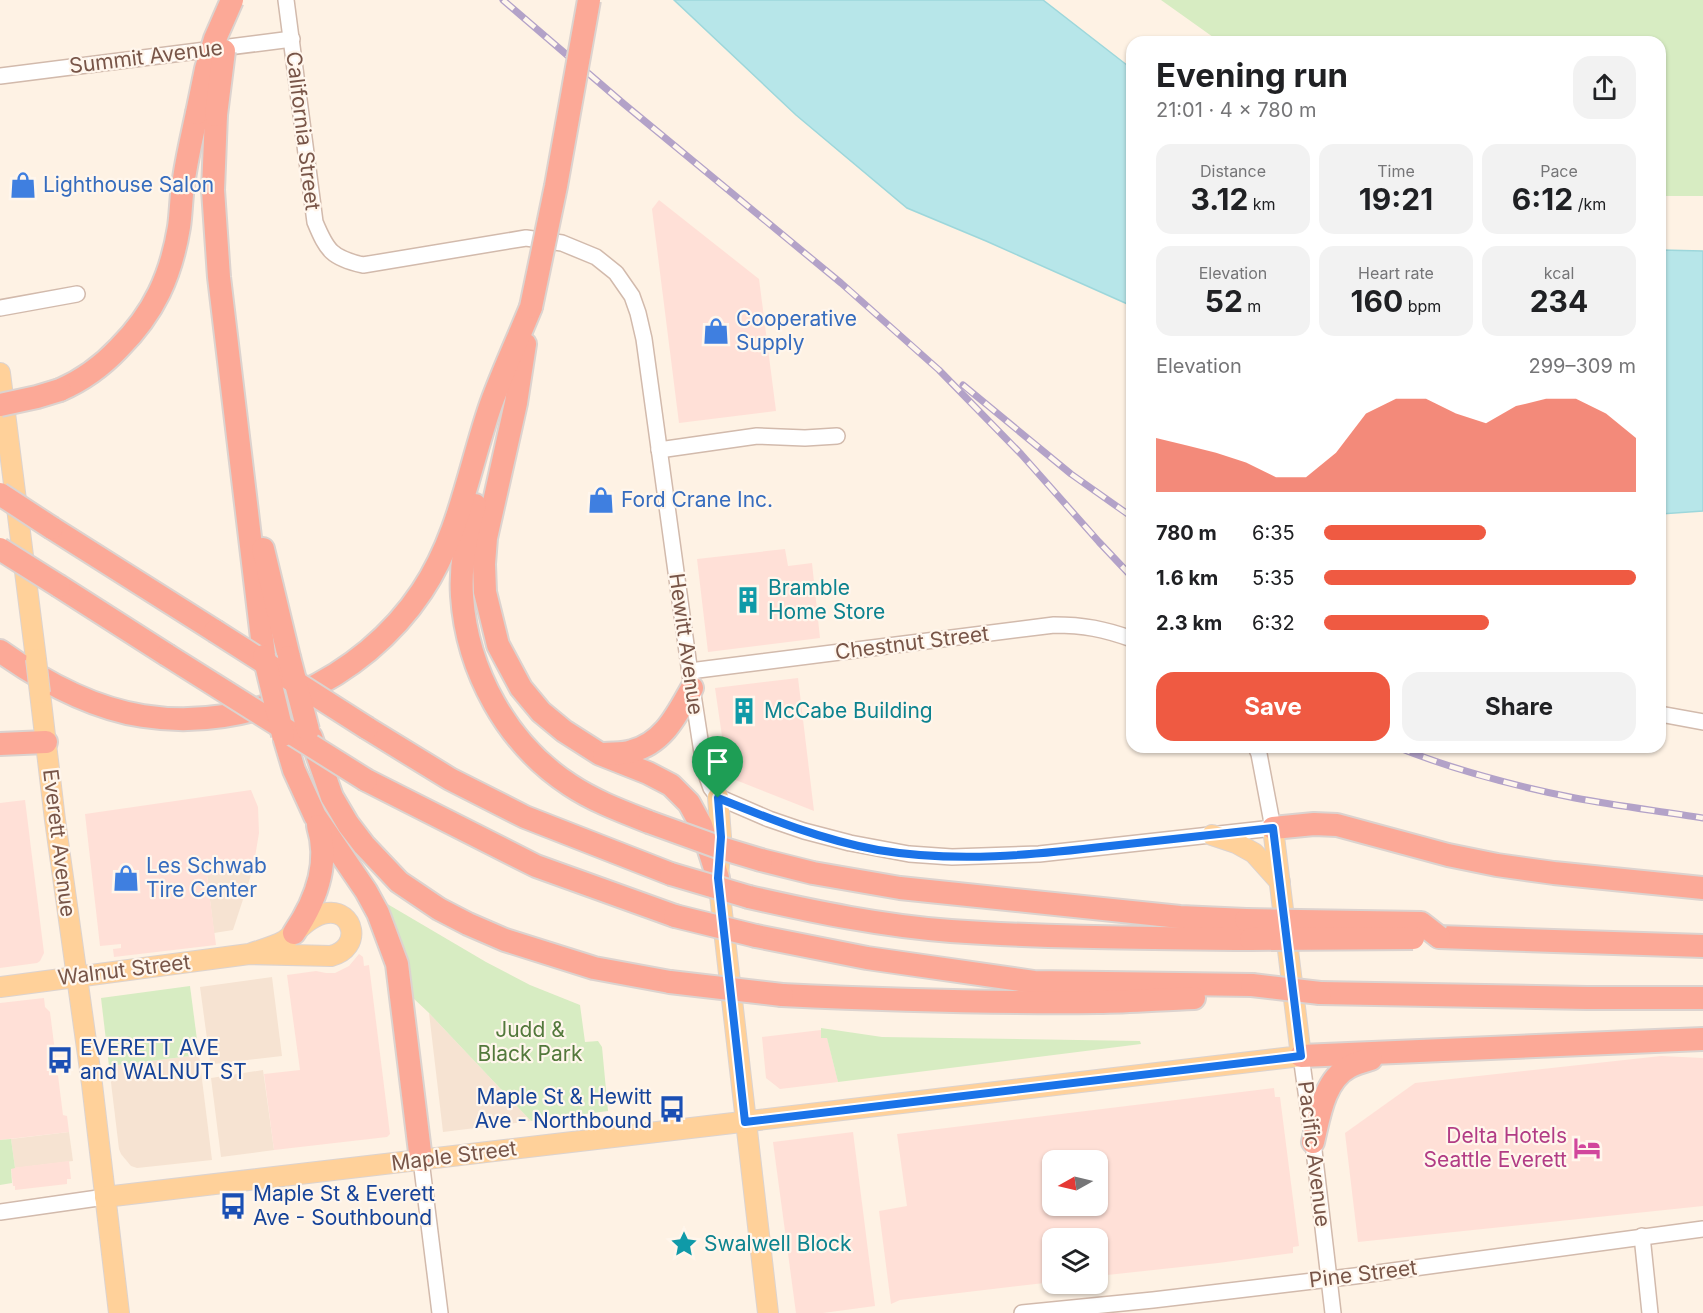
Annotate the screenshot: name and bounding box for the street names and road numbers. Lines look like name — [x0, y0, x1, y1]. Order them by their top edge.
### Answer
street label: Summit Avenue — [68, 35, 224, 78]
street label: California Street — [281, 50, 326, 212]
street label: Hewitt Avenue — [664, 572, 709, 716]
street label: Chestnut Street — [834, 621, 990, 664]
street label: Everett Avenue — [38, 767, 81, 918]
street label: Walnut Street — [56, 949, 192, 990]
street label: Pacific Avenue — [1293, 1080, 1336, 1228]
street label: Maple Street — [390, 1135, 518, 1176]
street label: Pine Street — [1308, 1254, 1418, 1293]

